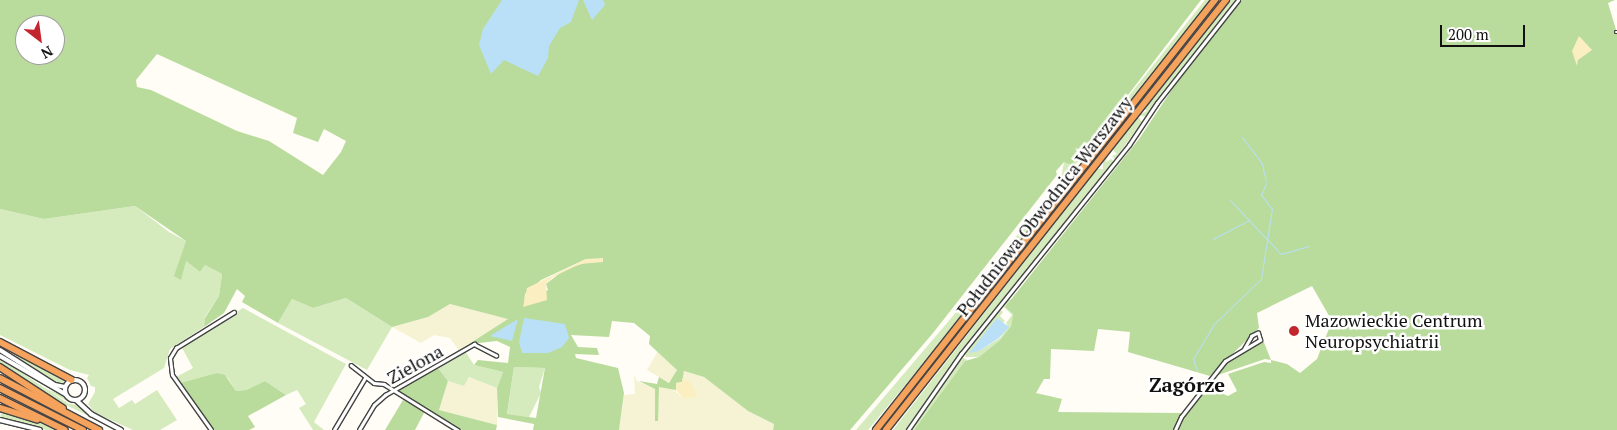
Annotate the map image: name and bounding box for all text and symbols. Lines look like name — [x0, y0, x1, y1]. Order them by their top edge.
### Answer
north arrow — [15, 15, 65, 65]
scale bar — [1442, 15, 1527, 47]
text: 200 m — [1448, 24, 1489, 44]
text: N — [38, 42, 57, 63]
street label: Południowa Obwodnica Warszawy — [952, 92, 1136, 320]
place label: Mazowieckie Centrum Neuropsychiatrii — [1305, 310, 1482, 352]
marker: Mazowieckie Centrum Neuropsychiatrii — [1287, 324, 1301, 338]
street label: Zielona — [383, 340, 447, 388]
district label: Zagórze — [1149, 372, 1225, 396]

